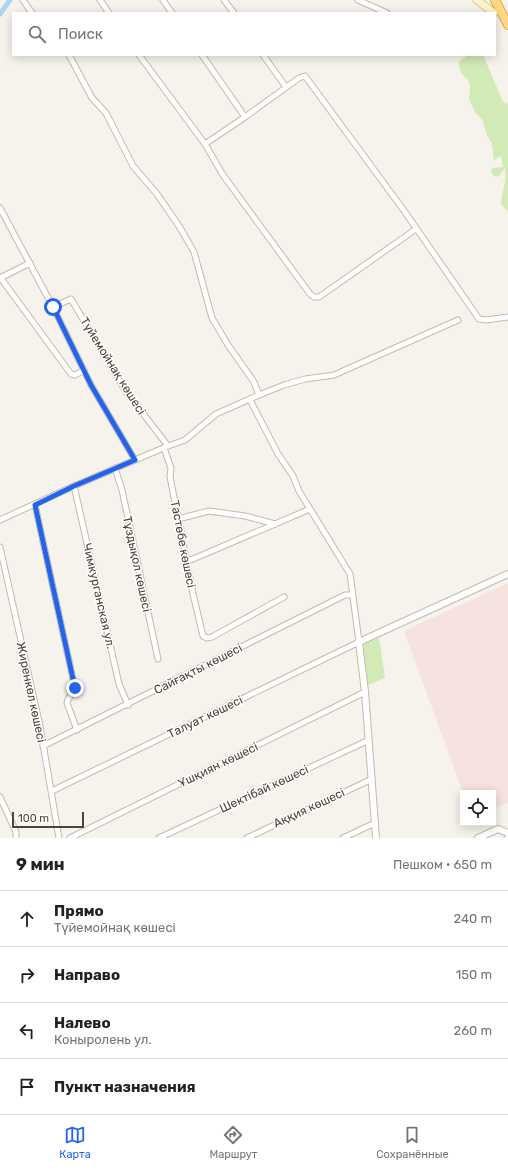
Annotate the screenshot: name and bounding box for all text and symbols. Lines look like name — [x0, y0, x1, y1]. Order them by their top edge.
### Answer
search box — [12, 12, 496, 56]
icon: search — [26, 23, 48, 45]
text: Поиск — [58, 25, 103, 43]
route start — [44, 298, 62, 316]
street label: Түйемойнақ көшесі — [77, 315, 149, 417]
street label: Тастөбе көшесі — [168, 499, 198, 589]
street label: Тұздықол көшесі — [120, 515, 154, 613]
street label: Чимкурганская ул. — [80, 542, 118, 650]
street label: Жиренкөл көшесі — [13, 640, 49, 744]
street label: Сайғақты көшесі — [152, 641, 244, 697]
route end — [66, 679, 84, 697]
street label: Талуат көшесі — [165, 693, 245, 741]
street label: Ұшқиян көшесі — [176, 740, 260, 790]
street label: Шектібай көшесі — [217, 762, 311, 816]
street label: Аққия көшесі — [271, 785, 347, 831]
map controls — [460, 790, 496, 826]
button: locate — [460, 790, 496, 826]
scale bar — [12, 810, 84, 829]
text: 100 m — [18, 812, 49, 825]
text: 9 мин — [16, 854, 65, 874]
text: Пешком · 650 m — [393, 857, 492, 872]
text: Прямо — [54, 902, 104, 920]
icon: ahead — [16, 908, 38, 930]
text: 240 m — [453, 911, 492, 926]
text: Түйемойнақ көшесі — [54, 920, 176, 935]
icon: right — [16, 964, 38, 986]
text: Направо — [54, 966, 120, 984]
text: 150 m — [456, 967, 492, 982]
text: Налево — [54, 1014, 111, 1032]
icon: left — [16, 1020, 38, 1042]
text: 260 m — [454, 1023, 492, 1038]
text: Коныролень ул. — [54, 1032, 152, 1047]
icon: arrive — [16, 1076, 38, 1098]
text: Пункт назначения — [54, 1078, 196, 1096]
tab: Карта — [59, 1124, 91, 1161]
tab: Маршрут — [209, 1124, 257, 1161]
tab: Сохранённые — [376, 1124, 449, 1161]

